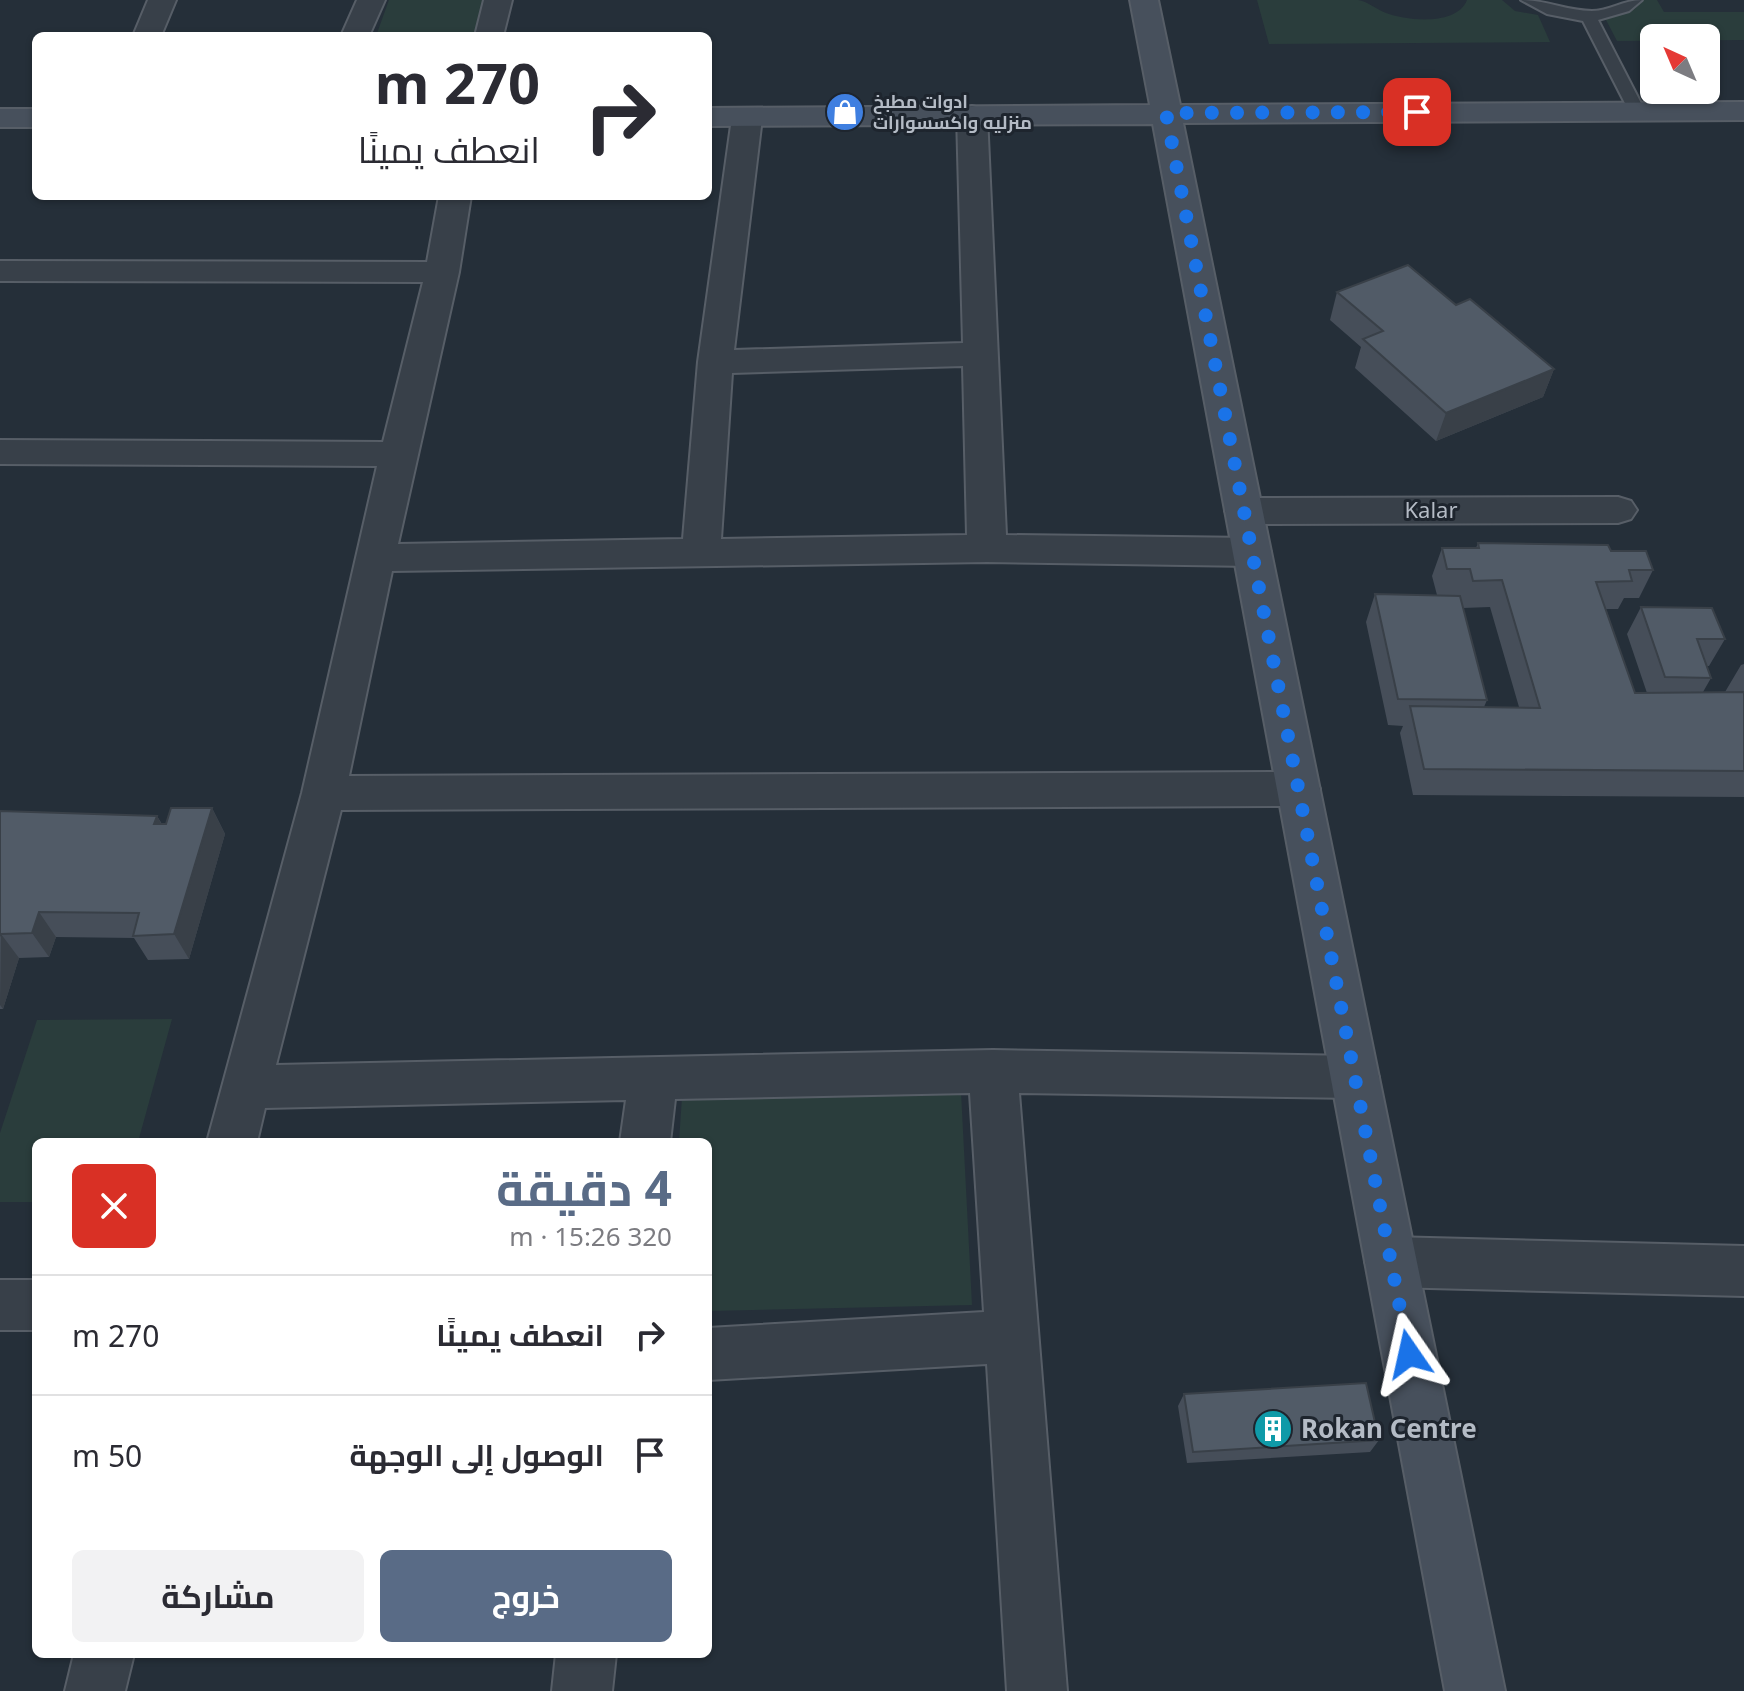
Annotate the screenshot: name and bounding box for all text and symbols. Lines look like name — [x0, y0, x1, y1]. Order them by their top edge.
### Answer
north arrow — [1640, 24, 1720, 104]
map controls — [1640, 24, 1720, 104]
text: 270 m — [375, 44, 540, 120]
icon: right — [568, 64, 672, 168]
pin — [1383, 78, 1451, 146]
place label: ادوات مطبخ منزليه واكسسوارات — [873, 89, 1032, 134]
icon: arrive — [1395, 90, 1439, 134]
shop icon: ادوات مطبخ منزليه واكسسوارات — [824, 91, 866, 133]
text: انعطف يمينًا — [358, 125, 540, 174]
street label: Kalar — [1404, 494, 1458, 524]
text: 4 دقيقة — [496, 1155, 672, 1220]
button: close — [72, 1164, 156, 1248]
text: 320 m · 15:26 — [509, 1218, 672, 1254]
position arrow — [1367, 1312, 1451, 1396]
icon: right — [628, 1313, 672, 1357]
text: انعطف يمينًا — [436, 1314, 604, 1355]
text: 270 m — [72, 1315, 159, 1356]
building icon: Rokan Centre — [1252, 1408, 1294, 1450]
place label: Rokan Centre — [1301, 1410, 1477, 1446]
icon: arrive — [628, 1433, 672, 1477]
text: الوصول إلى الوجهة — [349, 1434, 604, 1475]
text: 50 m — [72, 1435, 142, 1476]
button: مشاركة — [72, 1550, 364, 1642]
button: خروج — [380, 1550, 672, 1642]

